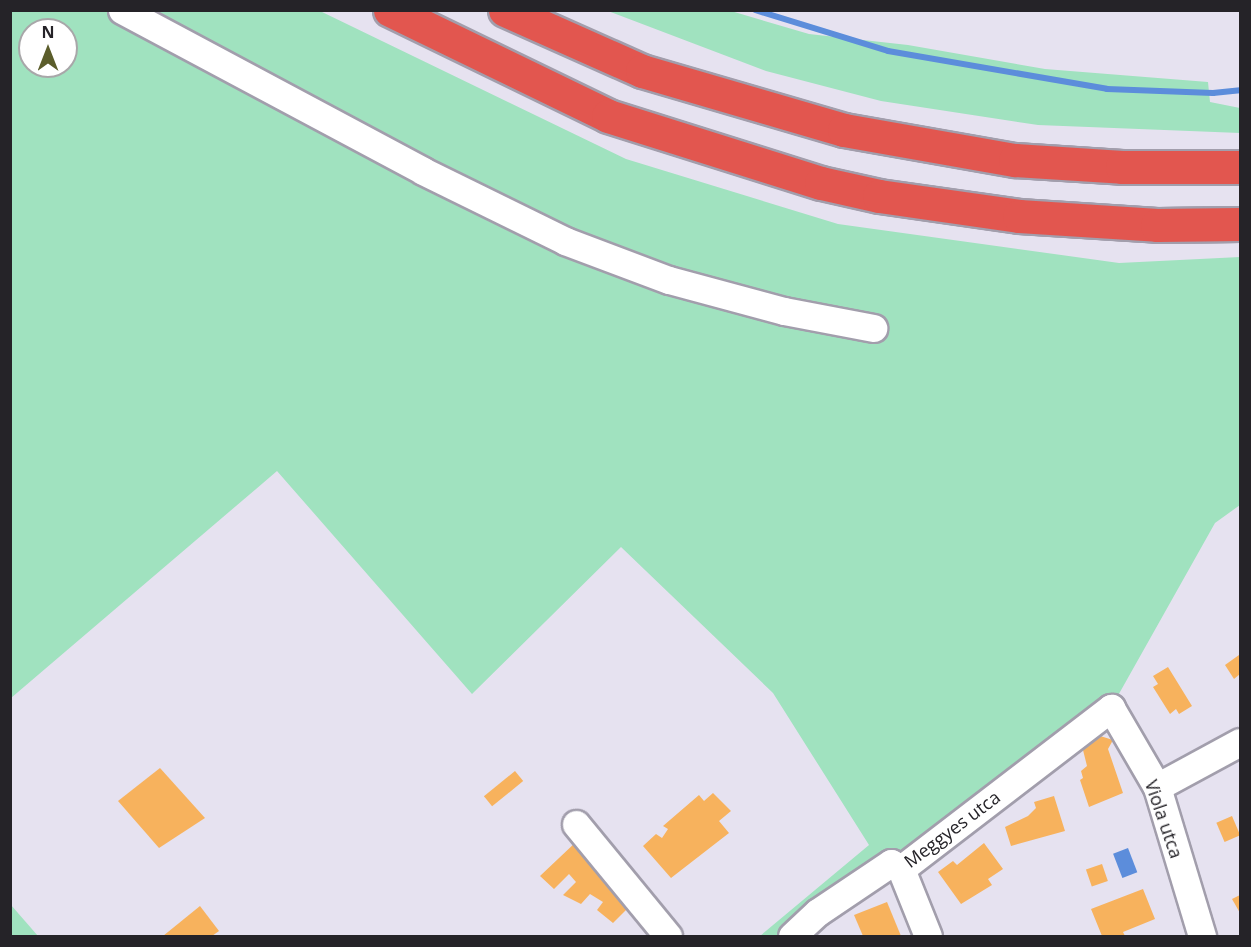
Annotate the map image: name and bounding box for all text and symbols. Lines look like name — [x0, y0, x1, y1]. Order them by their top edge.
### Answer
north arrow — [18, 18, 78, 78]
text: N — [41, 21, 55, 43]
street label: Viola utca — [1141, 777, 1187, 861]
street label: Meggyes utca — [900, 786, 1004, 872]

